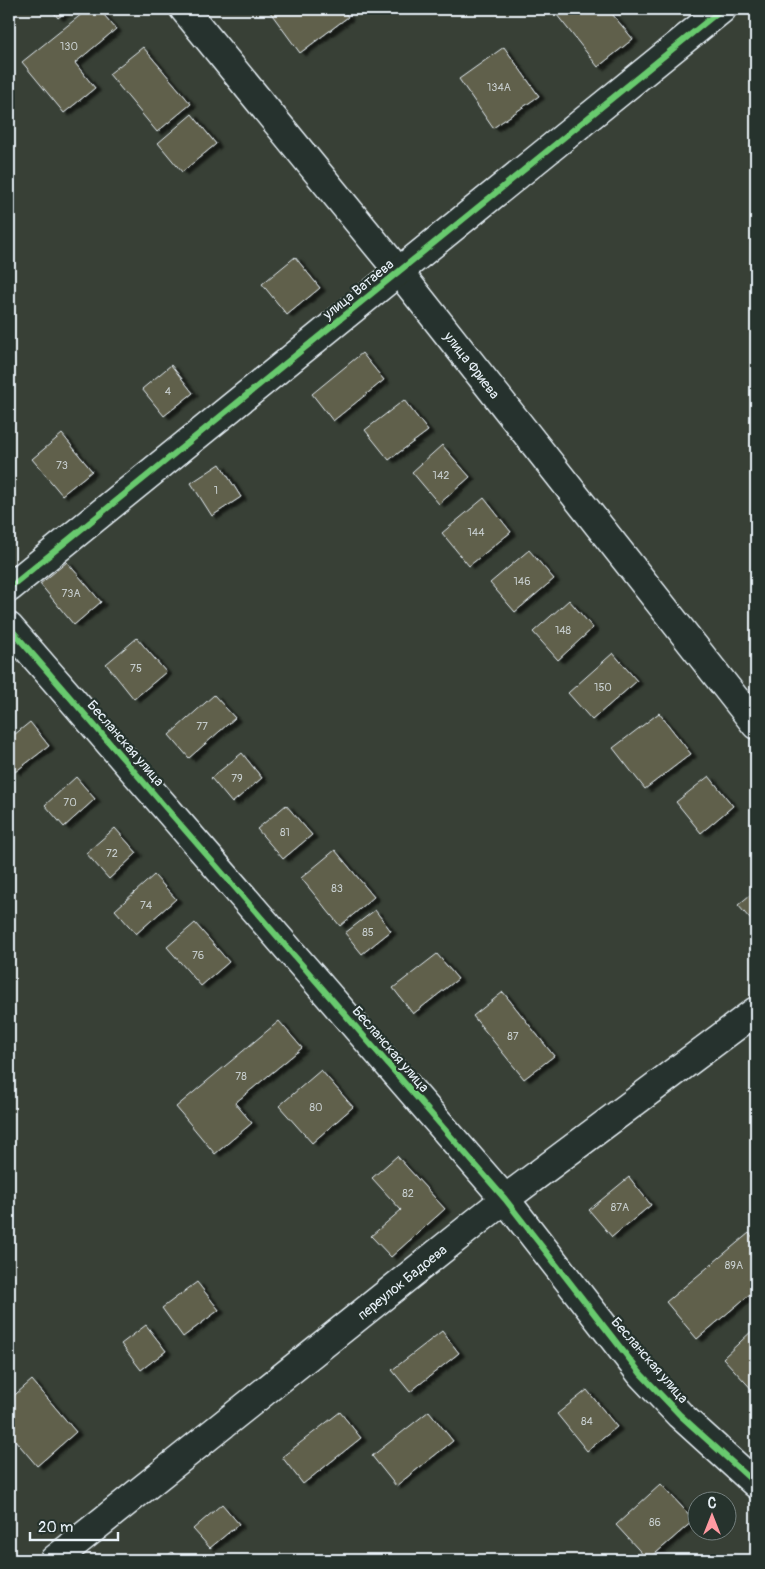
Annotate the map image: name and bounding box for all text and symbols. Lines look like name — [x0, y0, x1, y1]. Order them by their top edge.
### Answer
house number: 130 — [60, 40, 78, 53]
house number: 134А — [487, 81, 511, 94]
street label: улица Ватаева — [319, 256, 397, 324]
street label: улица Фриева — [440, 328, 503, 402]
house number: 4 — [165, 385, 172, 398]
house number: 73 — [56, 459, 68, 472]
house number: 142 — [433, 469, 449, 482]
house number: 1 — [214, 484, 218, 497]
house number: 144 — [467, 526, 485, 539]
house number: 146 — [513, 575, 531, 588]
house number: 73А — [61, 587, 81, 600]
house number: 148 — [555, 624, 572, 637]
house number: 75 — [130, 662, 142, 675]
house number: 150 — [594, 681, 612, 694]
street label: Бесланская улица — [84, 697, 168, 790]
house number: 77 — [196, 720, 208, 733]
house number: 79 — [231, 772, 243, 785]
house number: 70 — [63, 796, 77, 809]
house number: 81 — [280, 826, 290, 839]
house number: 72 — [106, 847, 118, 860]
house number: 83 — [331, 882, 343, 895]
house number: 74 — [140, 899, 153, 912]
house number: 85 — [362, 926, 374, 939]
house number: 76 — [192, 949, 204, 962]
street label: Бесланская улица — [349, 1003, 433, 1096]
house number: 87 — [507, 1030, 519, 1043]
house number: 78 — [235, 1070, 247, 1083]
house number: 80 — [309, 1101, 323, 1114]
house number: 82 — [402, 1187, 414, 1200]
house number: 87А — [611, 1201, 629, 1214]
street label: переулок Бадоева — [354, 1241, 450, 1324]
house number: 89А — [725, 1259, 743, 1272]
street label: Бесланская улица — [608, 1314, 692, 1407]
house number: 84 — [581, 1415, 594, 1428]
north arrow — [688, 1492, 738, 1542]
text: С — [708, 1495, 717, 1512]
scale bar — [30, 1509, 118, 1541]
house number: 86 — [649, 1516, 661, 1529]
text: 20 m — [38, 1518, 73, 1537]

